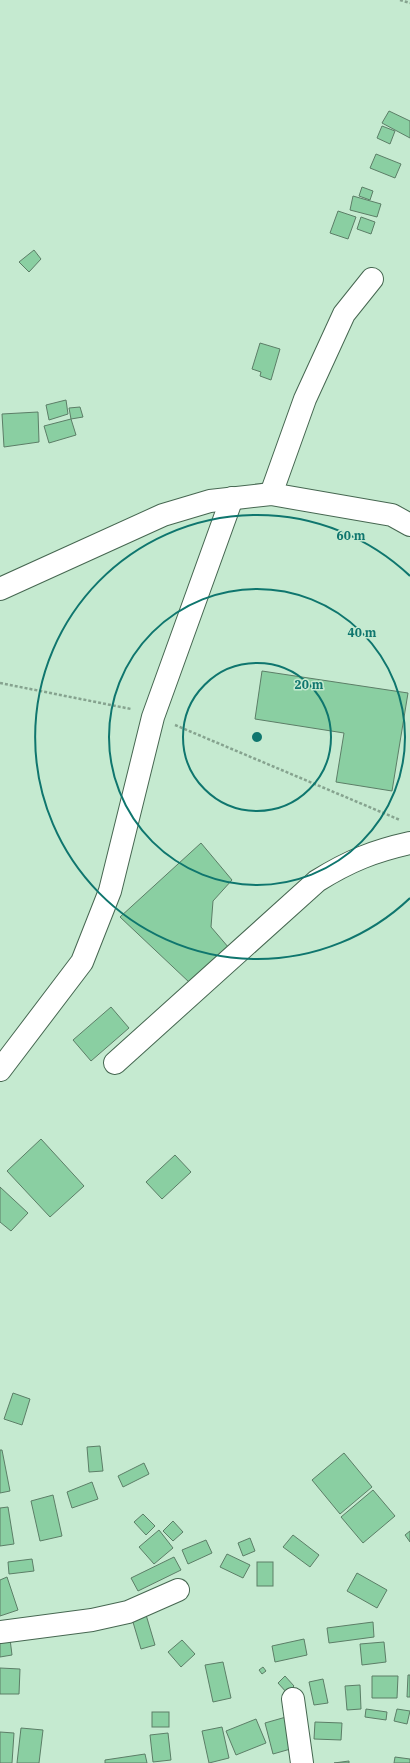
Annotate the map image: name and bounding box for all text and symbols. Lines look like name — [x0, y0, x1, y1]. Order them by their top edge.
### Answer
text: 60 m — [337, 528, 366, 543]
text: 40 m — [348, 625, 377, 640]
text: 20 m — [295, 677, 324, 692]
centre of rings — [250, 730, 264, 744]

